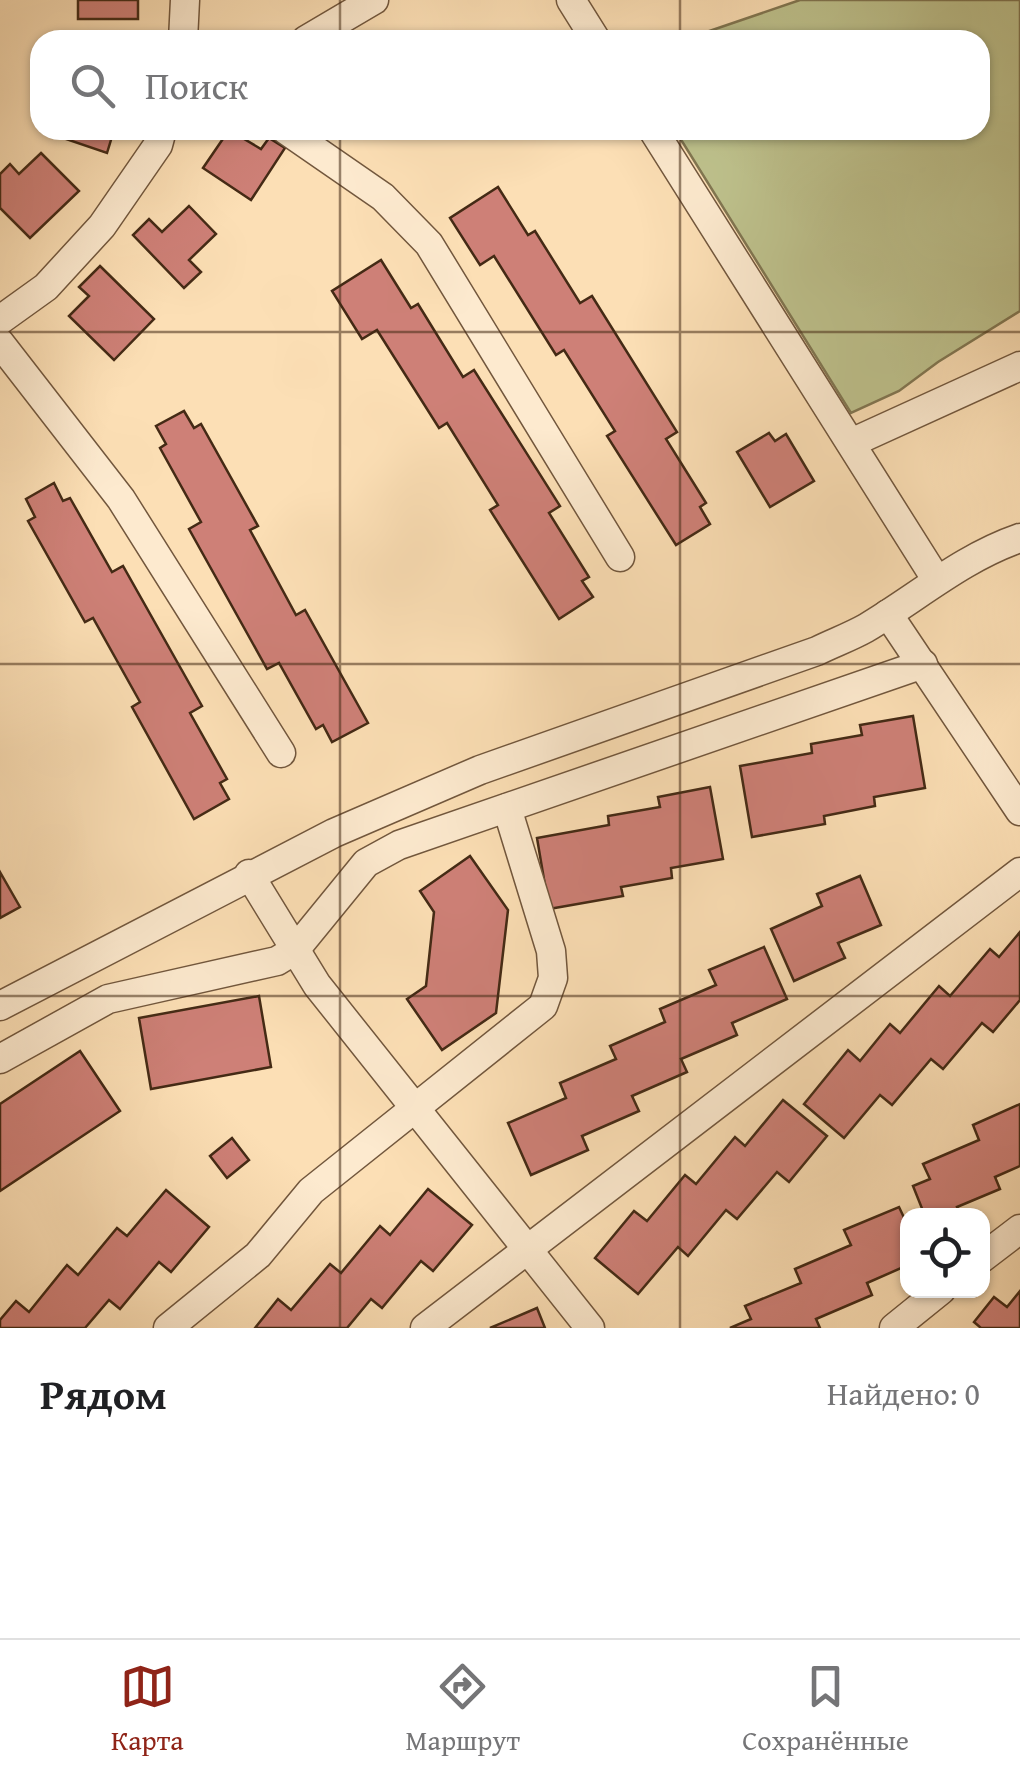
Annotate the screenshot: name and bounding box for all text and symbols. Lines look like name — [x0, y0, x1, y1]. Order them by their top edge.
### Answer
search box — [30, 30, 990, 140]
text: Поиск — [145, 57, 248, 113]
icon: search — [65, 58, 120, 113]
map controls — [900, 1208, 990, 1298]
button: locate — [900, 1208, 990, 1298]
text: Рядом — [40, 1363, 167, 1424]
text: Найдено: 0 — [827, 1370, 980, 1417]
tab: Карта — [111, 1659, 184, 1760]
tab: Маршрут — [406, 1659, 520, 1760]
tab: Сохранённые — [742, 1659, 909, 1760]

